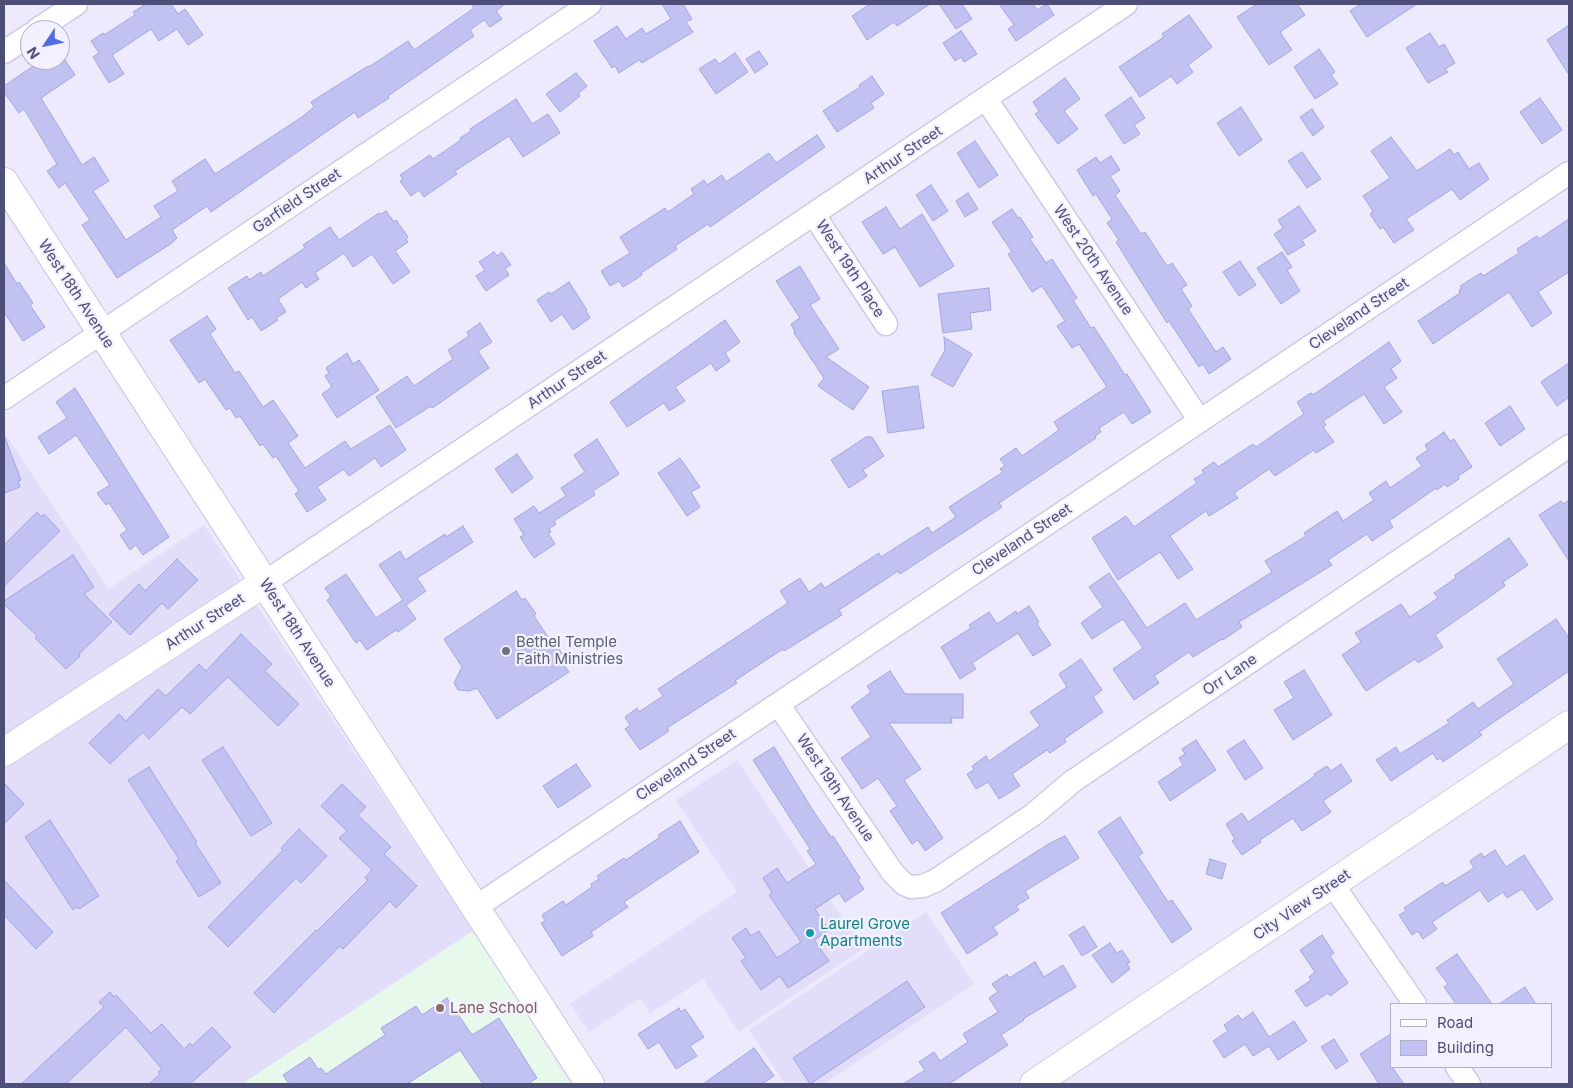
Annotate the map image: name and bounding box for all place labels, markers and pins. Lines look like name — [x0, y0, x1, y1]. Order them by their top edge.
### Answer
place label: Bethel Temple Faith Ministries — [516, 633, 623, 668]
marker: Bethel Temple Faith Ministries — [500, 645, 512, 657]
place label: Laurel Grove Apartments — [820, 915, 910, 950]
marker: Laurel Grove Apartments — [804, 927, 816, 939]
place label: Lane School — [450, 999, 537, 1017]
marker: Lane School — [434, 1002, 446, 1014]

